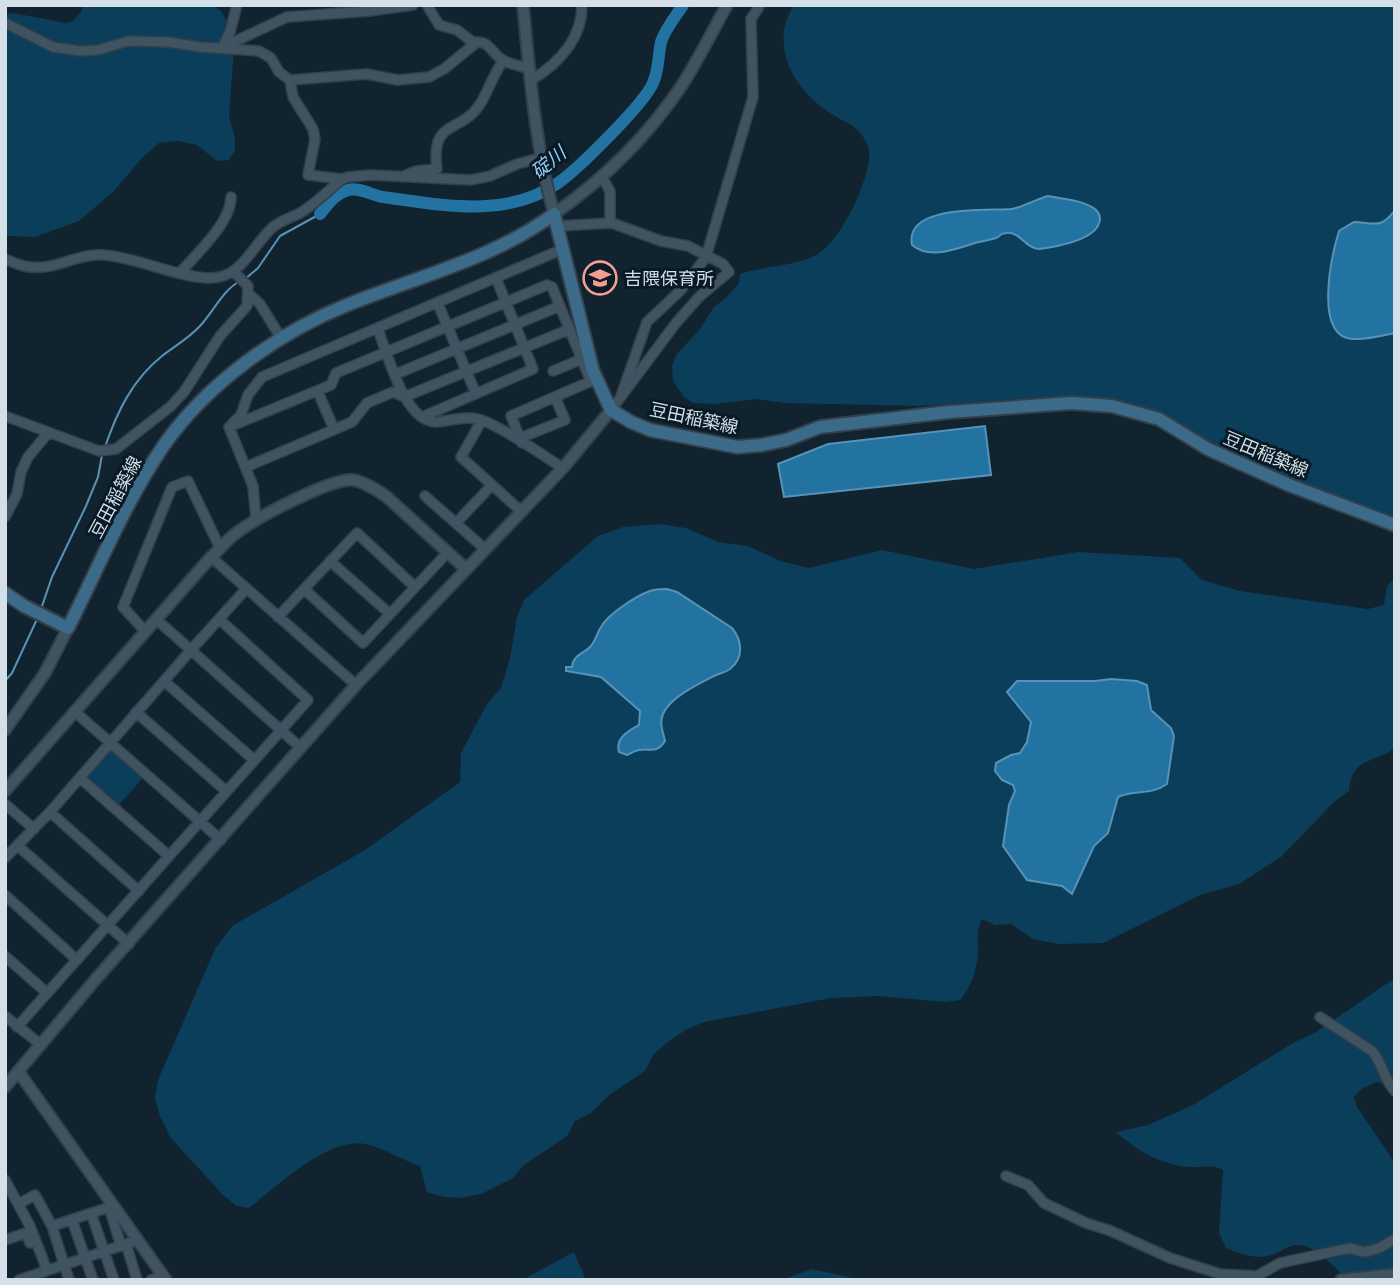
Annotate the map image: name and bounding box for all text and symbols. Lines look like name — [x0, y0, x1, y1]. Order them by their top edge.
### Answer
water label: 碇川 — [526, 139, 572, 183]
school or university icon: 吉隈保育所 — [581, 259, 619, 297]
place label: 吉隈保育所 — [624, 267, 714, 290]
street label: 豆田稲築線 — [648, 397, 740, 439]
street label: 豆田稲築線 — [1220, 426, 1312, 482]
street label: 豆田稲築線 — [84, 452, 146, 542]

